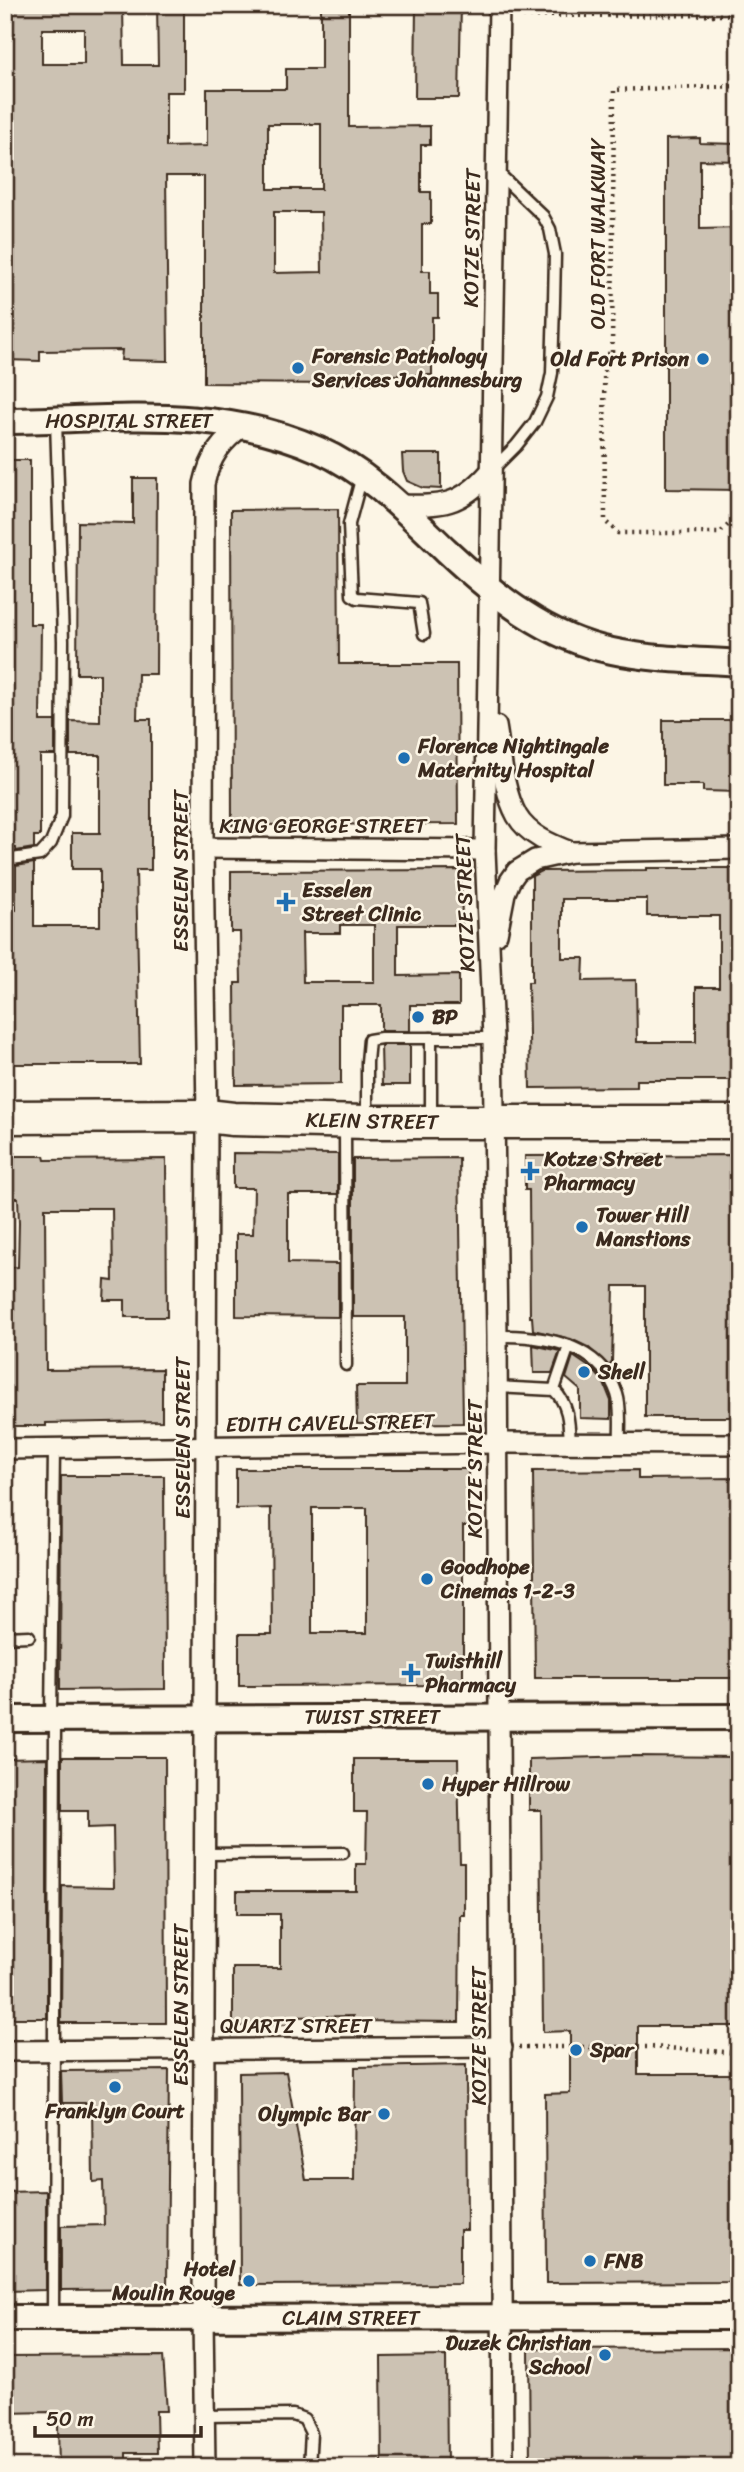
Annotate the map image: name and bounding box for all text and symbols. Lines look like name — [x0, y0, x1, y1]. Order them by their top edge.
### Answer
street label: OLD FORT WALKWAY — [579, 137, 617, 329]
street label: KOTZE STREET — [452, 167, 492, 308]
place label: Forensic Pathology Services Johannesburg — [311, 337, 523, 399]
place label: Old Fort Prison — [550, 340, 690, 378]
marker: Old Fort Prison — [695, 351, 711, 367]
marker: Forensic Pathology Services Johannesburg — [290, 360, 306, 376]
street label: HOSPITAL STREET — [45, 402, 214, 440]
place label: Florence Nightingale Maternity Hospital — [417, 727, 609, 789]
marker: Florence Nightingale Maternity Hospital — [396, 750, 412, 766]
street label: ESSELEN STREET — [162, 788, 200, 952]
street label: KING GEORGE STREET — [219, 807, 428, 845]
street label: KOTZE STREET — [444, 832, 486, 973]
place label: Esselen Street Clinic — [301, 871, 421, 933]
marker: Esselen Street Clinic — [276, 892, 296, 912]
place label: BP — [432, 998, 458, 1036]
marker: BP — [410, 1009, 426, 1025]
street label: KLEIN STREET — [305, 1101, 440, 1141]
place label: Kotze Street Pharmacy — [543, 1140, 664, 1202]
marker: Kotze Street Pharmacy — [522, 1163, 538, 1179]
place label: Tower Hill Manstions — [595, 1196, 691, 1258]
marker: Tower Hill Manstions — [574, 1219, 590, 1235]
place label: Shell — [597, 1353, 646, 1391]
street label: ESSELEN STREET — [164, 1355, 202, 1519]
marker: Shell — [576, 1364, 592, 1380]
street label: KOTZE STREET — [456, 1398, 494, 1538]
street label: EDITH CAVELL STREET — [225, 1402, 437, 1444]
place label: Goodhope Cinemas 1-2-3 — [440, 1548, 575, 1610]
marker: Goodhope Cinemas 1-2-3 — [419, 1571, 435, 1587]
place label: Twisthill Pharmacy — [425, 1642, 517, 1704]
marker: Twisthill Pharmacy — [403, 1665, 419, 1681]
street label: TWIST STREET — [304, 1698, 442, 1736]
place label: Hyper Hillrow — [441, 1765, 571, 1803]
marker: Hyper Hillrow — [420, 1776, 436, 1792]
street label: ESSELEN STREET — [162, 1922, 200, 2086]
street label: KOTZE STREET — [460, 1965, 498, 2105]
street label: QUARTZ STREET — [220, 2007, 374, 2045]
place label: Spar — [589, 2031, 636, 2069]
marker: Spar — [568, 2042, 584, 2058]
marker: Franklyn Court — [107, 2079, 123, 2095]
place label: Franklyn Court — [44, 2092, 186, 2130]
place label: Olympic Bar — [258, 2095, 371, 2133]
marker: Olympic Bar — [376, 2106, 392, 2122]
place label: FNB — [603, 2242, 644, 2280]
place label: Hotel Moulin Rouge — [111, 2250, 236, 2312]
marker: FNB — [582, 2253, 598, 2269]
marker: Hotel Moulin Rouge — [241, 2273, 257, 2289]
street label: CLAIM STREET — [282, 2299, 421, 2337]
place label: Duzek Christian School — [446, 2324, 592, 2386]
marker: Duzek Christian School — [597, 2347, 613, 2363]
scale bar — [35, 2395, 201, 2439]
text: 50 m — [46, 2400, 94, 2438]

